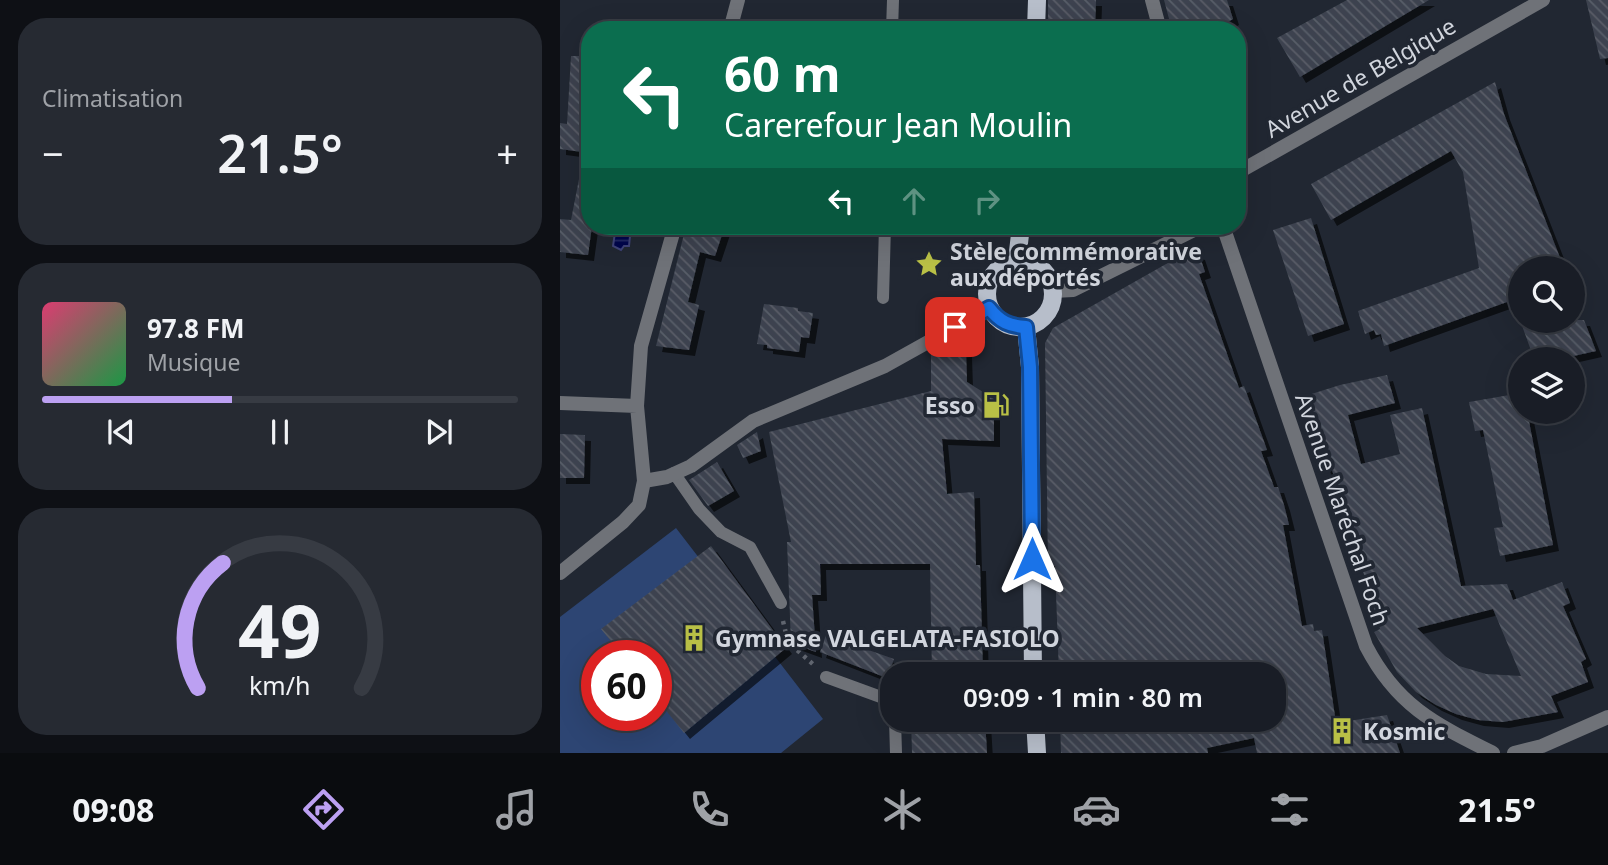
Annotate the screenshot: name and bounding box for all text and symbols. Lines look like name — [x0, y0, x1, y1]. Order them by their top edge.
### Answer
street label: Avenue de Belgique — [1259, 9, 1461, 145]
text: 60 m — [724, 40, 841, 106]
icon: left — [609, 49, 700, 140]
text: Climatisation — [42, 82, 183, 114]
text: Carerefour Jean Moulin — [724, 103, 1072, 146]
text: 21.5° — [217, 117, 343, 188]
text: − — [42, 127, 64, 179]
text: + — [496, 127, 518, 179]
icon: left — [822, 182, 860, 220]
icon: ahead — [895, 182, 933, 220]
icon: right — [968, 182, 1006, 220]
place label: Stèle commémorative aux déportés — [950, 235, 1202, 293]
place icon: Stèle commémorative aux déportés — [914, 249, 944, 279]
map controls — [1508, 256, 1585, 424]
button: search — [1508, 256, 1585, 333]
pin — [925, 297, 985, 357]
icon: arrive — [936, 308, 974, 346]
text: 97.8 FM — [147, 310, 244, 346]
text: Musique — [147, 346, 240, 378]
button: layers — [1508, 347, 1585, 424]
place label: Esso — [925, 389, 975, 421]
street label: Avenue Maréchal Foch — [1288, 389, 1398, 629]
fuel station icon: Esso — [981, 390, 1011, 420]
icon: previous — [102, 413, 140, 451]
icon: pause — [261, 413, 299, 451]
icon: next — [420, 413, 458, 451]
position arrow — [995, 522, 1069, 596]
text: 49 — [238, 580, 322, 679]
place label: Gymnase VALGELATA-FASIOLO — [715, 622, 1060, 654]
building icon: Gymnase VALGELATA-FASIOLO — [679, 623, 709, 653]
speed limit sign: 60 — [581, 640, 672, 731]
text: km/h — [249, 667, 311, 701]
text: 09:09 · 1 min · 80 m — [963, 679, 1203, 715]
place label: Kosmic — [1363, 715, 1445, 747]
building icon: Kosmic — [1327, 716, 1357, 746]
icon: directions — [299, 785, 348, 834]
icon: music — [492, 785, 541, 834]
icon: phone — [685, 785, 734, 834]
icon: climate — [878, 785, 927, 834]
icon: car — [1072, 785, 1121, 834]
icon: filters — [1265, 785, 1314, 834]
text: 09:08 — [72, 788, 154, 831]
text: 21.5° — [1458, 788, 1536, 831]

